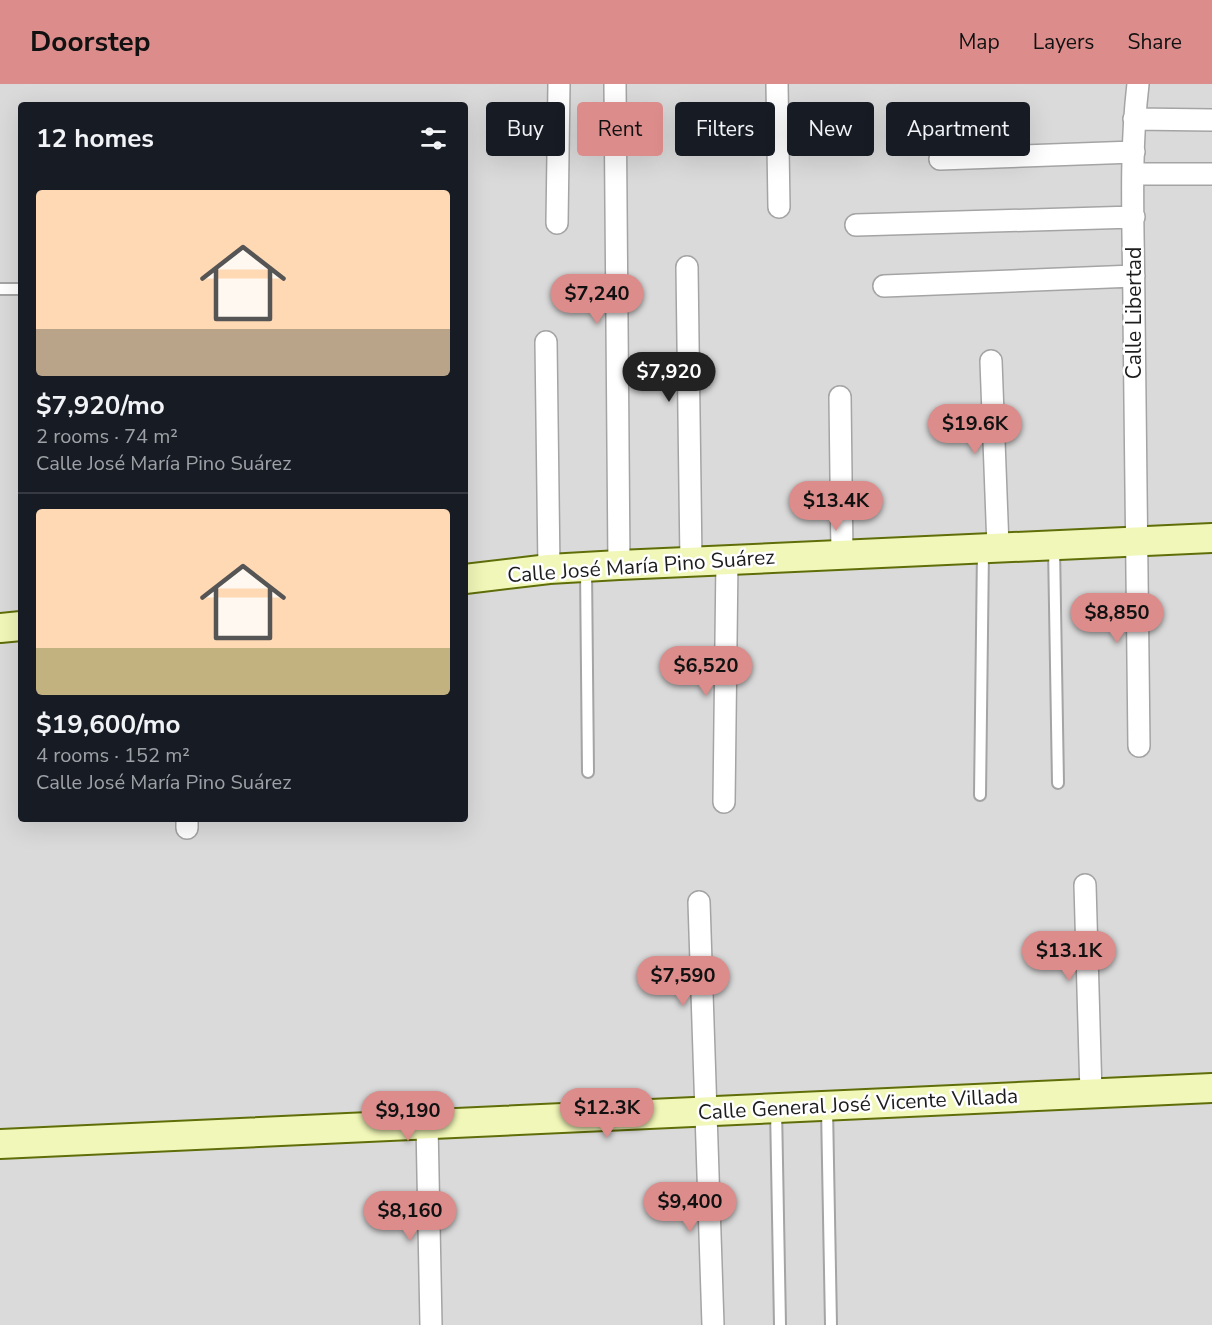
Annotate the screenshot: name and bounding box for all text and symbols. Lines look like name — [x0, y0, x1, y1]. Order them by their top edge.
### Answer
text: Doorstep — [30, 23, 151, 61]
text: Map — [958, 28, 1000, 56]
text: Layers — [1033, 28, 1094, 56]
text: Share — [1127, 28, 1182, 56]
chip: Buy — [486, 102, 565, 156]
chip: Rent — [577, 102, 663, 156]
chip: Filters — [675, 102, 775, 156]
chip: New — [787, 102, 874, 156]
chip: Apartment — [886, 102, 1030, 156]
text: 12 homes — [36, 121, 154, 156]
icon: filters — [417, 122, 450, 155]
icon: home — [189, 229, 297, 337]
street label: Calle Libertad — [1120, 247, 1148, 379]
pin: $7,240 — [548, 274, 646, 325]
text: $7,240 — [565, 280, 629, 307]
pin: $7,920 — [620, 352, 718, 403]
text: $7,920 — [637, 358, 701, 385]
text: $7,920/mo — [36, 388, 165, 423]
pin: $19.6K — [926, 404, 1024, 455]
text: $19.6K — [942, 410, 1008, 437]
text: 2 rooms · 74 m² — [36, 423, 178, 450]
text: Calle José María Pino Suárez — [36, 450, 291, 477]
pin: $13.4K — [787, 481, 885, 532]
text: $13.4K — [803, 487, 869, 514]
street label: Calle José María Pino Suárez — [506, 543, 776, 589]
icon: home — [189, 548, 297, 656]
pin: $8,850 — [1068, 593, 1166, 644]
text: $8,850 — [1085, 599, 1149, 626]
pin: $6,520 — [657, 646, 755, 697]
text: $6,520 — [674, 652, 738, 679]
text: $19,600/mo — [36, 707, 180, 742]
text: 4 rooms · 152 m² — [36, 742, 190, 769]
text: Calle José María Pino Suárez — [36, 769, 291, 796]
pin: $13.1K — [1020, 931, 1118, 982]
text: $13.1K — [1036, 937, 1102, 964]
pin: $7,590 — [634, 956, 732, 1007]
text: $7,590 — [651, 962, 715, 989]
street label: Calle General José Vicente Villada — [697, 1082, 1019, 1126]
pin: $12.3K — [558, 1088, 656, 1139]
pin: $9,190 — [359, 1091, 457, 1142]
text: $12.3K — [574, 1094, 640, 1121]
text: $9,190 — [376, 1097, 440, 1124]
pin: $9,400 — [641, 1182, 739, 1233]
text: $9,400 — [658, 1188, 722, 1215]
pin: $8,160 — [361, 1191, 459, 1242]
text: $8,160 — [378, 1197, 442, 1224]

